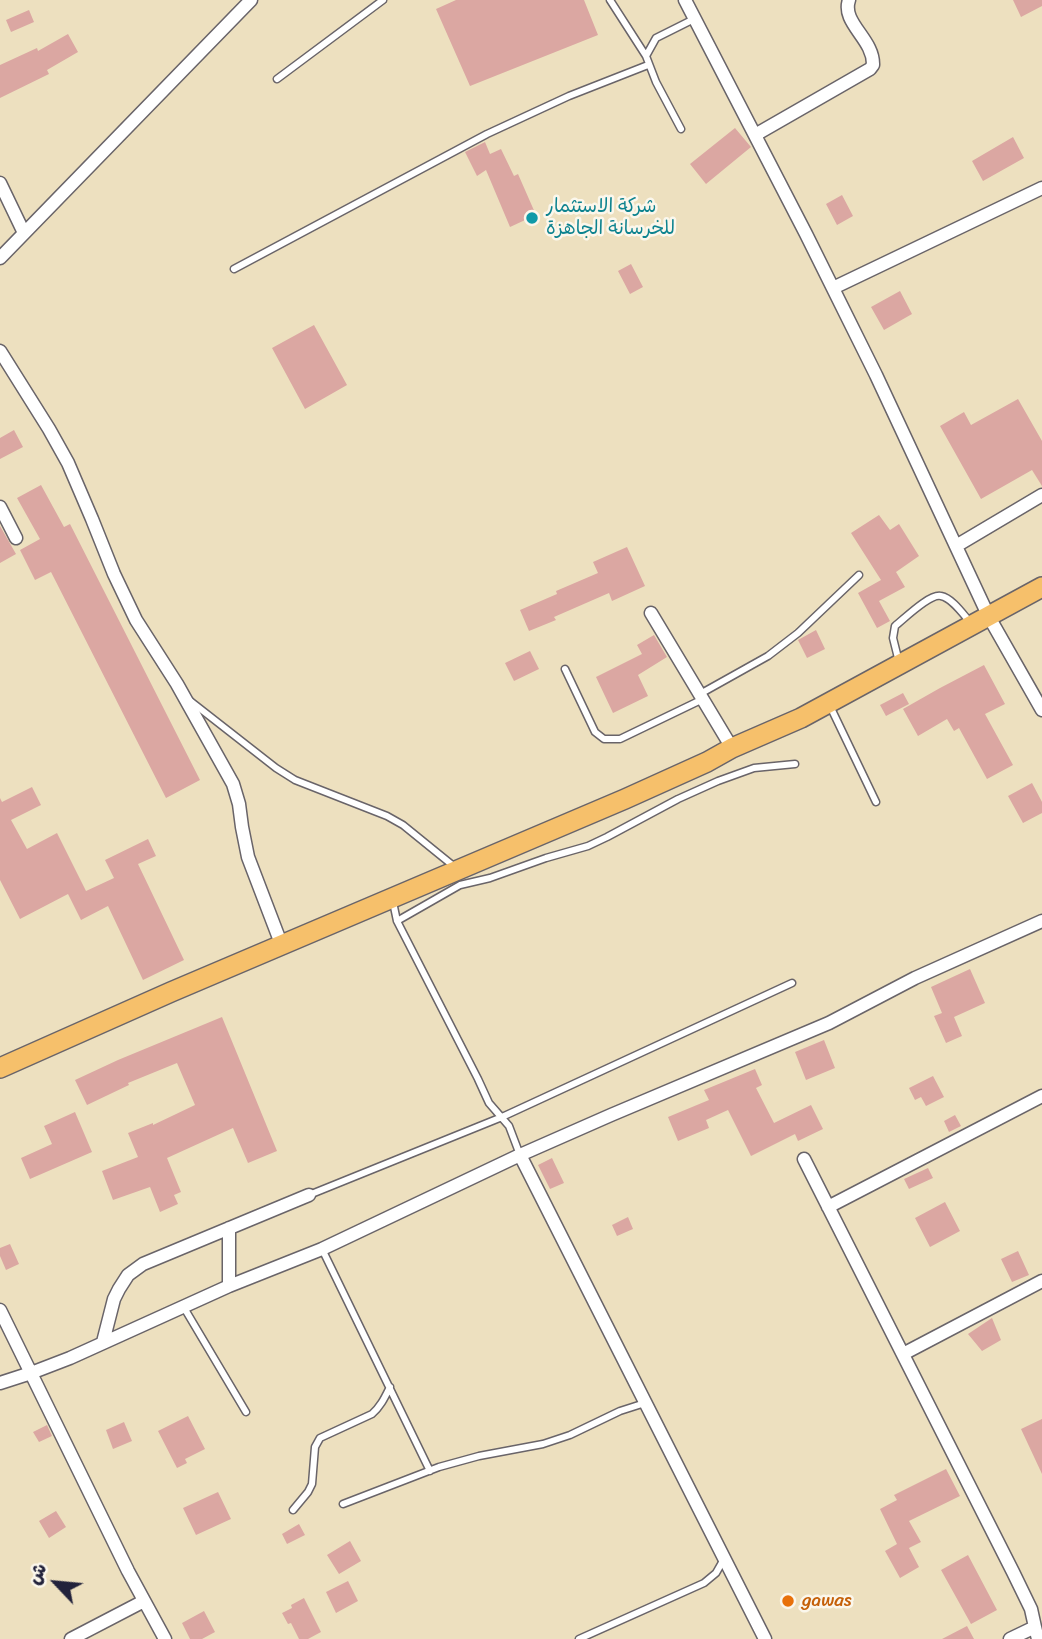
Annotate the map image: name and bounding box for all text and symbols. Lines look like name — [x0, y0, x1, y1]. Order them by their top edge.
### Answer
place label: شركة الاستثمار للخرسانة الجاهزة — [546, 196, 675, 240]
marker: شركة الاستثمار للخرسانة الجاهزة — [524, 210, 540, 226]
north arrow — [21, 1548, 91, 1618]
text: ش — [17, 1557, 56, 1590]
place label: gawas — [802, 1590, 852, 1612]
marker: gawas — [780, 1593, 796, 1609]

